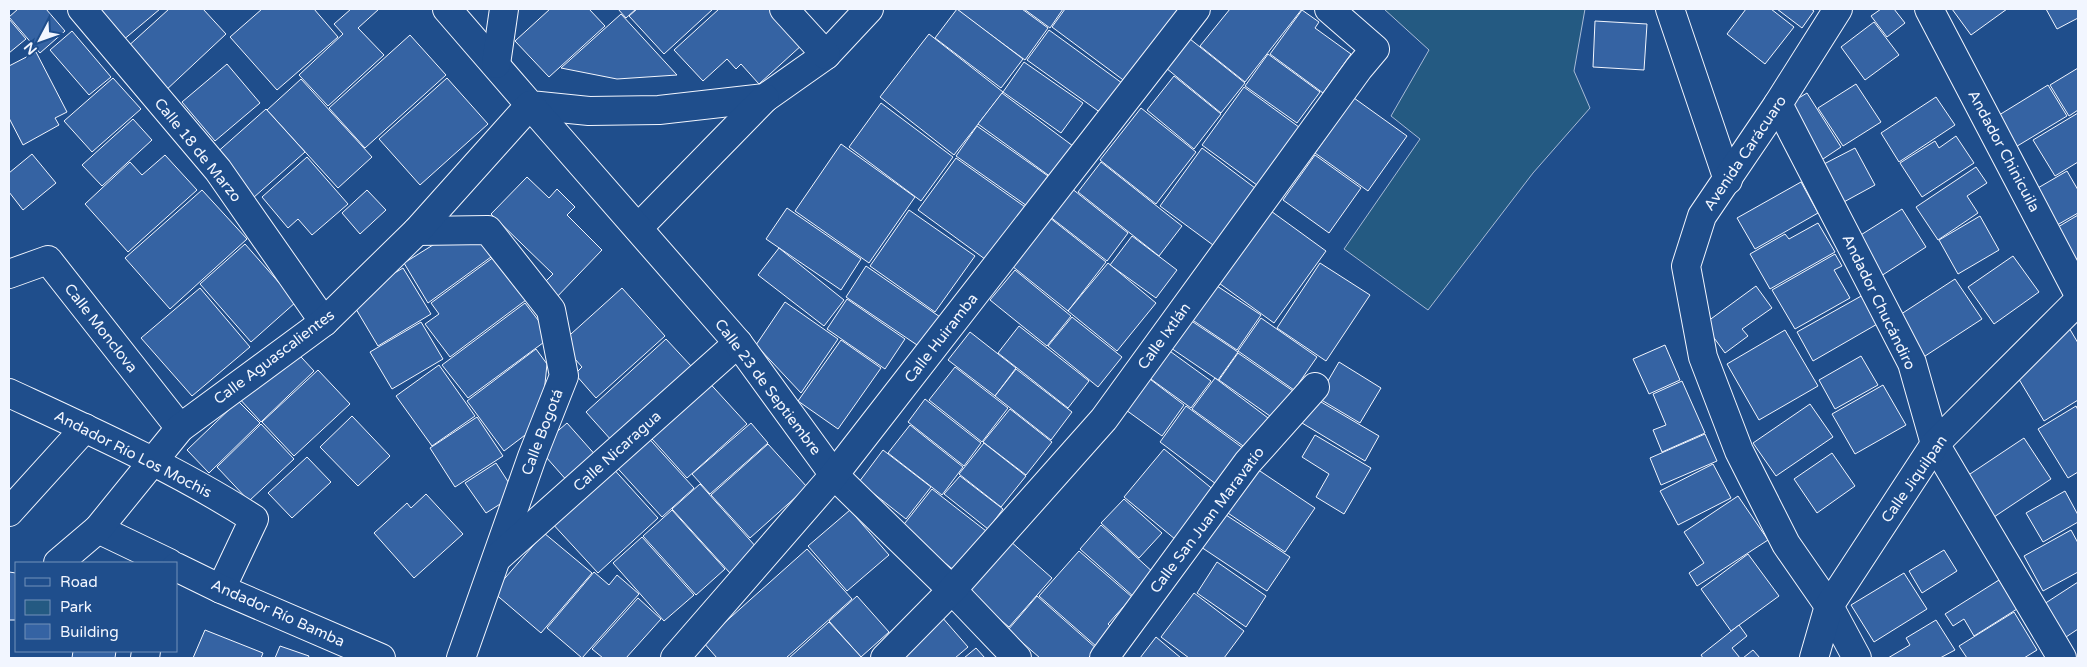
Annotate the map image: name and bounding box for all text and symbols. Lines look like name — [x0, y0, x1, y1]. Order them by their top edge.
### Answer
north arrow — [15, 15, 65, 65]
text: N — [20, 38, 41, 58]
street label: Andador Chinicuila — [1964, 87, 2044, 215]
street label: Avenida Carácuaro — [1700, 92, 1790, 214]
street label: Calle 18 de Marzo — [151, 94, 245, 206]
street label: Andador Chucándiro — [1838, 231, 1920, 373]
street label: Calle Monclova — [61, 280, 141, 376]
street label: Calle Huiramba — [900, 290, 982, 386]
street label: Calle Ixtlán — [1134, 299, 1194, 373]
street label: Calle Aguascalientes — [210, 306, 338, 408]
street label: Calle 23 de Septiembre — [711, 315, 825, 459]
street label: Calle Bogotá — [517, 386, 567, 478]
street label: Andador Río Los Mochis — [51, 406, 215, 502]
street label: Calle Nicaragua — [569, 407, 665, 495]
street label: Calle Jiquilpan — [1877, 432, 1951, 526]
street label: Calle San Juan Maravatío — [1146, 443, 1268, 597]
legend — [15, 562, 178, 652]
text: Road — [60, 573, 98, 591]
street label: Andador Río Bamba — [208, 575, 348, 651]
text: Park — [60, 598, 92, 616]
text: Building — [60, 623, 119, 641]

